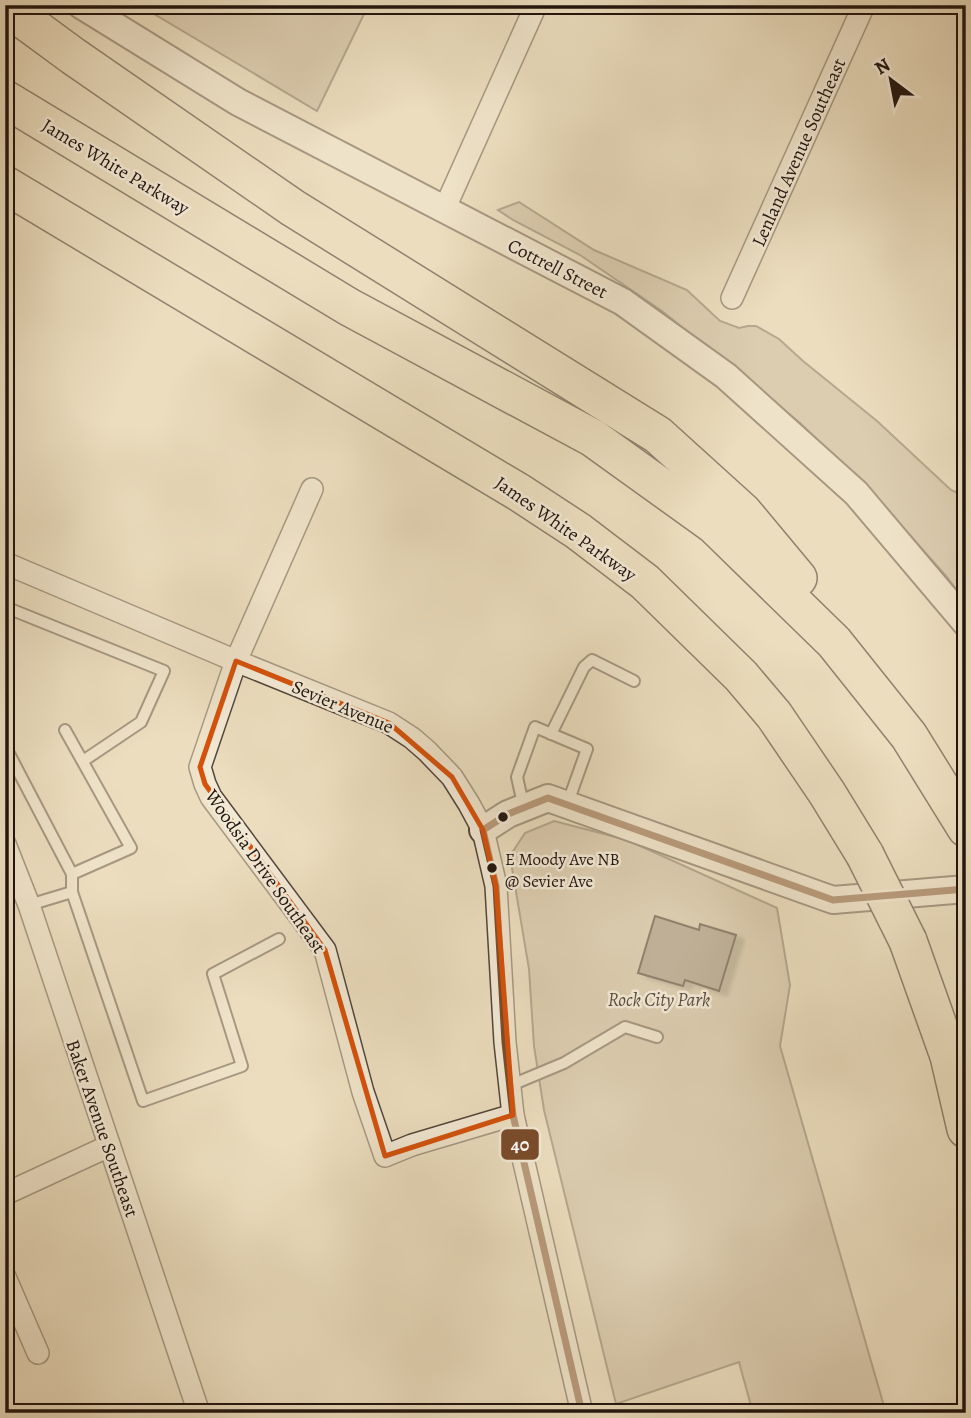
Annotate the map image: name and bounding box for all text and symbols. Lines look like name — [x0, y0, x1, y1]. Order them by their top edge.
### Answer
north arrow — [856, 46, 926, 116]
text: N — [870, 52, 895, 81]
street label: Lenland Avenue Southeast — [746, 54, 852, 251]
street label: James White Parkway — [37, 113, 194, 221]
street label: Cottrell Street — [503, 233, 612, 305]
street label: James White Parkway — [489, 470, 642, 588]
street label: Sevier Avenue — [288, 674, 397, 740]
street label: Woodsia Drive Southeast — [198, 784, 332, 959]
unlabelled marker — [496, 810, 510, 824]
place label: E Moody Ave NB @ Sevier Ave — [505, 848, 620, 893]
marker: E Moody Ave NB @ Sevier Ave — [485, 861, 499, 875]
park label: Rock City Park — [608, 987, 710, 1013]
street label: Baker Avenue Southeast — [59, 1036, 145, 1221]
line badge: 40 — [500, 1128, 540, 1161]
text: 40 — [511, 1132, 530, 1158]

